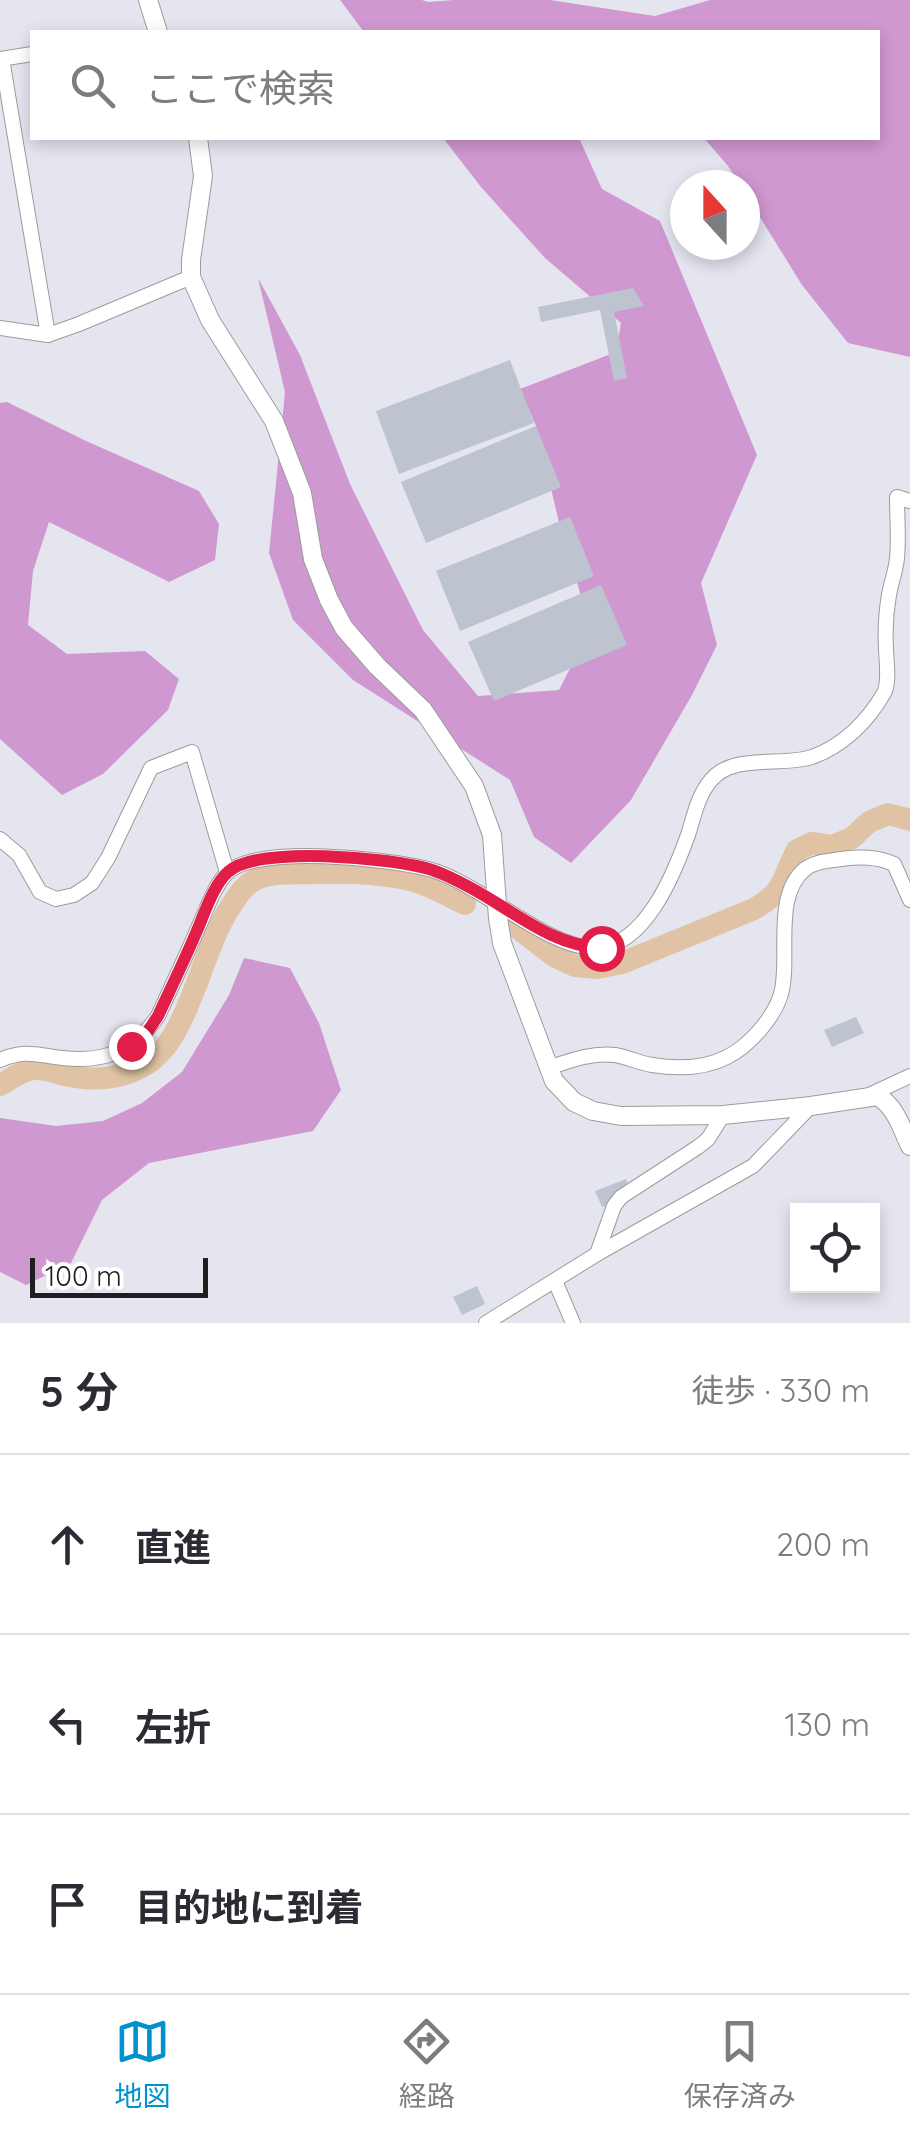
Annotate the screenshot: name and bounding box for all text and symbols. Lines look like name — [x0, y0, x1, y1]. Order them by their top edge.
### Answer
search box — [30, 30, 880, 140]
icon: search — [65, 58, 120, 113]
text: ここで検索 — [145, 64, 335, 112]
north arrow — [670, 170, 760, 260]
route start — [579, 926, 625, 972]
route end — [109, 1024, 155, 1070]
map controls — [790, 1203, 880, 1293]
button: locate — [790, 1203, 880, 1293]
scale bar — [30, 1253, 208, 1298]
text: 100 m — [45, 1258, 122, 1293]
text: 5 分 — [40, 1365, 118, 1418]
text: 徒歩 · 330 m — [692, 1370, 870, 1410]
icon: ahead — [40, 1517, 95, 1572]
text: 直進 — [135, 1523, 211, 1571]
text: 200 m — [776, 1524, 870, 1564]
icon: left — [40, 1697, 95, 1752]
text: 左折 — [135, 1703, 211, 1751]
text: 130 m — [784, 1704, 870, 1744]
icon: arrive — [40, 1877, 95, 1932]
text: 目的地に到着 — [135, 1883, 363, 1931]
tab: 地図 — [114, 2014, 170, 2114]
tab: 経路 — [399, 2014, 455, 2114]
tab: 保存済み — [684, 2014, 796, 2114]

